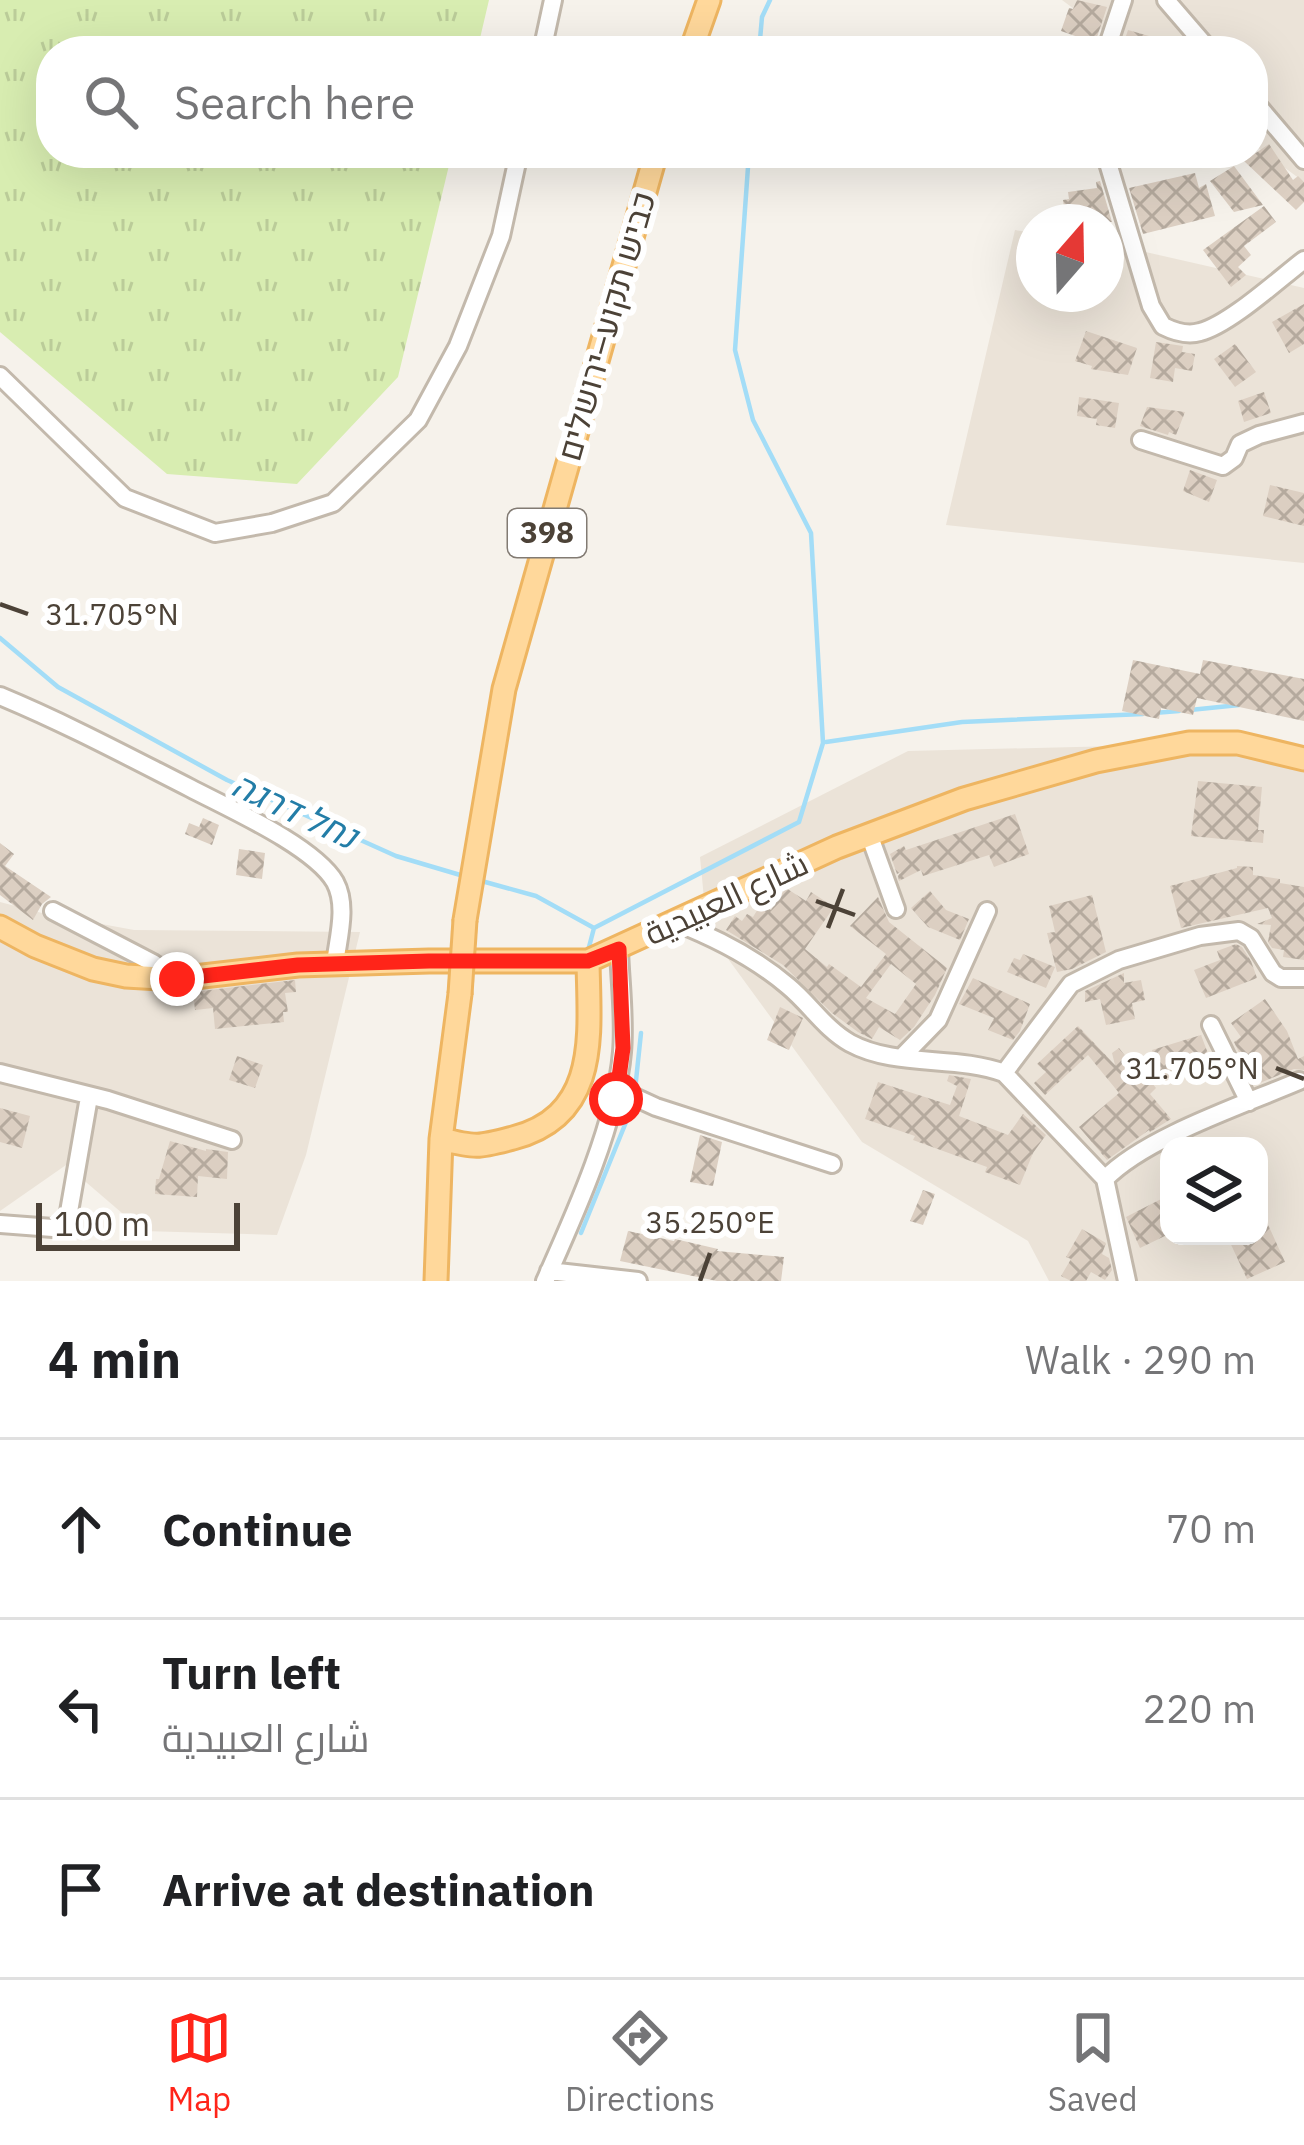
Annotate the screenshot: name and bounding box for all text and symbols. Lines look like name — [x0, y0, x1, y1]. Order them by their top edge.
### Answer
search box — [36, 36, 1268, 168]
icon: search — [78, 69, 144, 135]
text: Search here — [174, 73, 415, 131]
street label: כביש תקוע–ירושלים — [546, 186, 665, 466]
north arrow — [1016, 204, 1124, 312]
road number: 398 — [508, 509, 586, 557]
text: 31.705°N — [45, 594, 179, 633]
water label: נחל דרגה — [225, 760, 368, 860]
street label: شارع العبيدية — [637, 841, 815, 956]
route end — [150, 952, 204, 1006]
text: 31.705°N — [1125, 1048, 1259, 1087]
route start — [589, 1072, 643, 1126]
map controls — [1160, 1137, 1268, 1245]
button: layers — [1160, 1137, 1268, 1245]
scale bar — [36, 1197, 240, 1250]
text: 100 m — [54, 1202, 150, 1245]
text: 35.250°E — [645, 1202, 775, 1241]
text: 4 min — [48, 1326, 181, 1392]
text: Walk · 290 m — [1025, 1334, 1256, 1385]
icon: ahead — [48, 1496, 114, 1562]
text: Continue — [162, 1500, 353, 1558]
text: 70 m — [1166, 1503, 1256, 1554]
text: Turn left — [162, 1643, 341, 1701]
icon: left — [48, 1676, 114, 1742]
text: 220 m — [1143, 1683, 1256, 1734]
text: شارع العبيدية — [162, 1712, 370, 1763]
icon: arrive — [48, 1856, 114, 1922]
text: Arrive at destination — [162, 1860, 595, 1918]
tab: Map — [166, 2005, 232, 2120]
tab: Directions — [565, 2005, 715, 2120]
tab: Saved — [1048, 2005, 1138, 2120]

